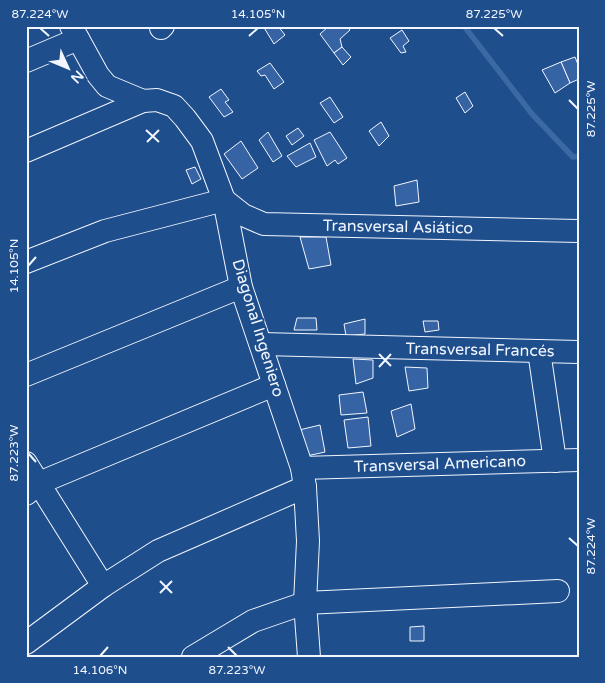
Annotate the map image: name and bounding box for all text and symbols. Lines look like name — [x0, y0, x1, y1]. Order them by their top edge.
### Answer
text: 87.224°W — [12, 7, 68, 21]
text: 14.105°N — [231, 7, 285, 21]
text: 87.225°W — [466, 7, 522, 21]
north arrow — [42, 42, 92, 92]
text: N — [67, 67, 87, 87]
text: 87.225°W — [584, 81, 598, 137]
street label: Transversal Asiático — [323, 216, 473, 238]
text: 14.105°N — [7, 239, 21, 293]
street label: Diagonal Ingeniero — [227, 257, 289, 399]
street label: Transversal Francés — [405, 339, 555, 361]
text: 87.223°W — [7, 425, 21, 481]
street label: Transversal Americano — [354, 451, 526, 477]
text: 87.224°W — [584, 518, 598, 574]
text: 14.106°N — [73, 663, 127, 677]
text: 87.223°W — [209, 663, 265, 677]

